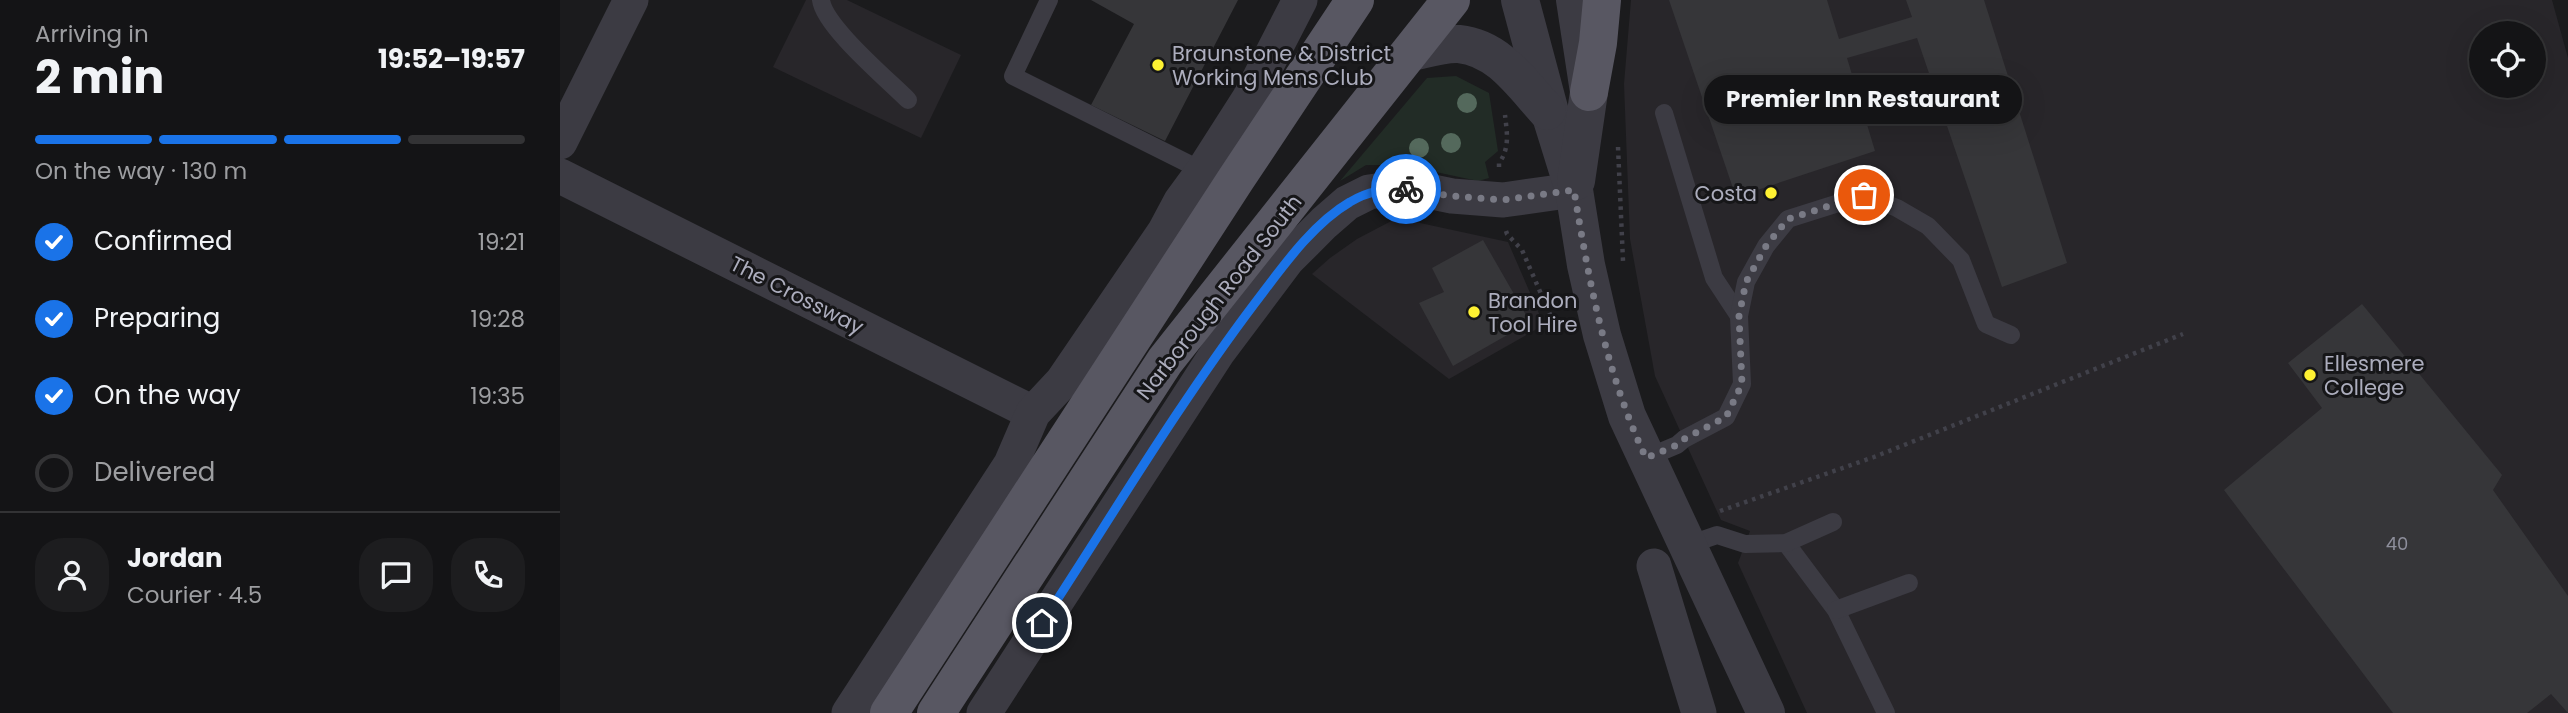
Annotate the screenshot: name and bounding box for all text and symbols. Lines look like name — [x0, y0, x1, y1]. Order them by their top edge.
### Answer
text: Arriving in — [35, 18, 149, 50]
map controls — [2469, 21, 2546, 98]
button: locate — [2469, 21, 2546, 98]
place label: Braunstone & District Working Mens Club — [1172, 39, 1391, 92]
text: 19:52–19:57 — [378, 41, 525, 77]
text: 2 min — [35, 45, 164, 109]
marker: Braunstone & District Working Mens Club — [1150, 57, 1166, 73]
callout: Premier Inn Restaurant — [1705, 76, 2023, 125]
text: Premier Inn Restaurant — [1726, 83, 2000, 115]
courier — [1371, 154, 1441, 224]
text: On the way · 130 m — [35, 155, 247, 187]
pin — [1834, 165, 1894, 225]
icon: bike — [1387, 170, 1425, 208]
icon: bag — [1845, 176, 1883, 214]
place label: Costa — [1695, 179, 1757, 208]
marker: Costa — [1763, 185, 1779, 201]
street label: Narborough Road South — [1130, 188, 1308, 406]
icon: check — [35, 223, 73, 261]
text: Confirmed — [94, 223, 232, 259]
text: 19:21 — [478, 226, 525, 258]
street label: The Crossway — [725, 249, 869, 341]
place label: Brandon Tool Hire — [1488, 286, 1578, 339]
icon: check — [35, 300, 73, 338]
text: Preparing — [94, 300, 220, 336]
text: 19:28 — [471, 303, 525, 335]
marker: Brandon Tool Hire — [1466, 304, 1482, 320]
place label: Ellesmere College — [2324, 349, 2425, 402]
marker: Ellesmere College — [2302, 367, 2318, 383]
icon: check — [35, 377, 73, 415]
text: On the way — [94, 377, 241, 413]
text: 19:35 — [470, 380, 525, 412]
text: Delivered — [94, 454, 215, 490]
house number: 40 — [2386, 531, 2408, 556]
button: person — [35, 538, 109, 612]
button: chat — [359, 538, 433, 612]
button: phone — [451, 538, 525, 612]
text: Jordan — [127, 540, 223, 576]
text: Courier · 4.5 — [127, 579, 262, 611]
pin — [1012, 593, 1072, 653]
icon: home — [1023, 604, 1061, 642]

